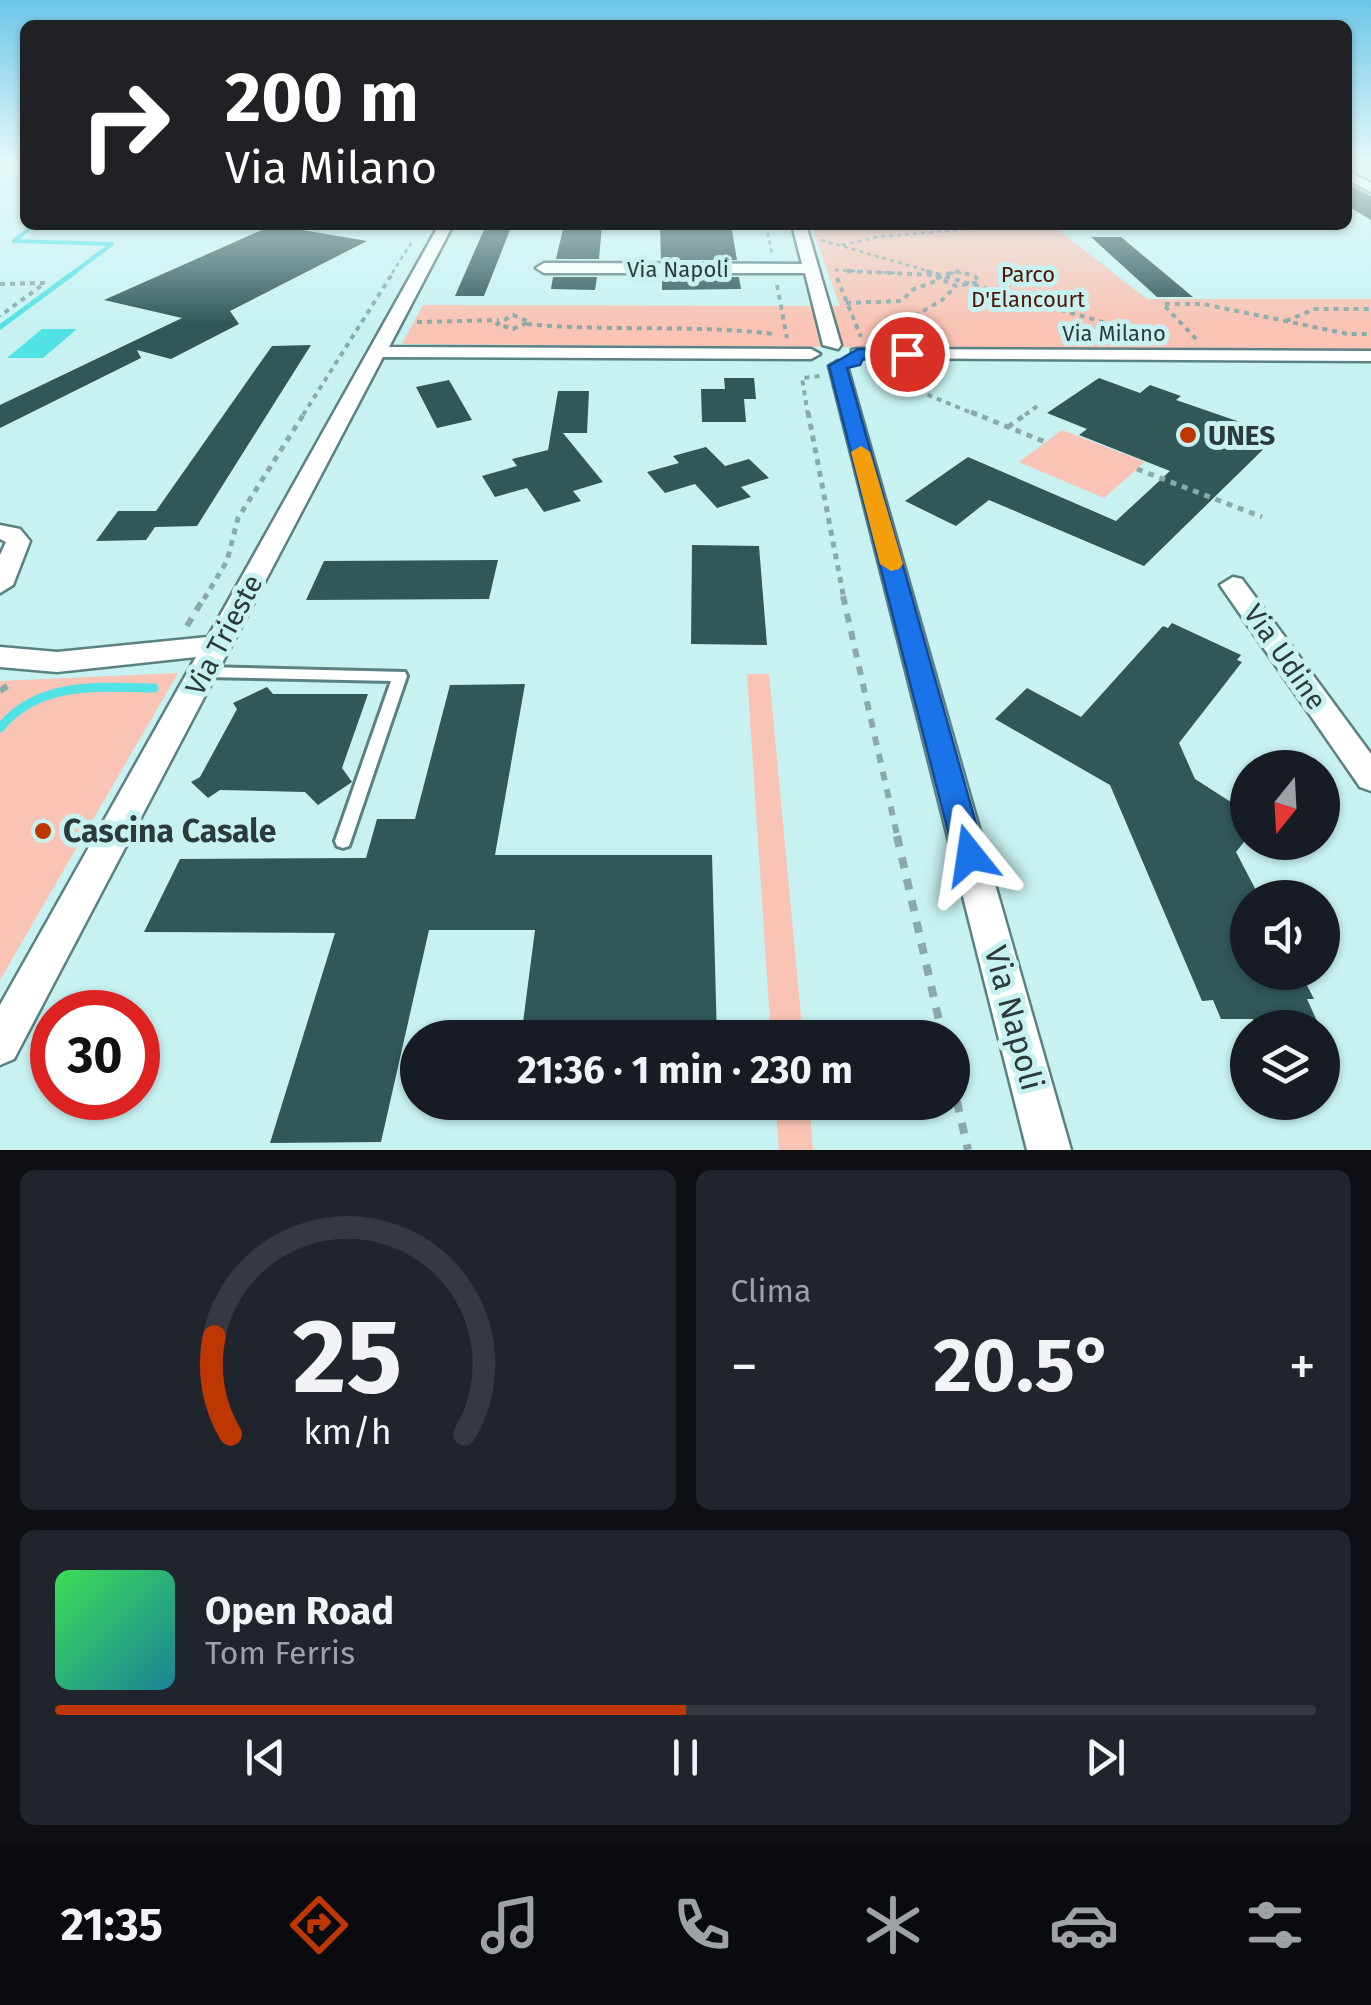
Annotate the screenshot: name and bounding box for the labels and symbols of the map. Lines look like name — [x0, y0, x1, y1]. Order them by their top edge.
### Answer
street label: Via Napoli — [627, 256, 729, 283]
park label: Parco D'Elancourt — [971, 261, 1085, 313]
pin — [865, 312, 950, 397]
street label: Via Milano — [1062, 320, 1166, 347]
place label: UNES — [1208, 419, 1275, 452]
marker: UNES — [1177, 424, 1199, 446]
street label: Via Trieste — [179, 569, 269, 701]
street label: Via Udine — [1237, 598, 1333, 716]
north arrow — [1230, 750, 1340, 860]
position arrow — [918, 803, 1022, 907]
place label: Cascina Casale — [63, 812, 276, 850]
marker: Cascina Casale — [32, 820, 54, 842]
street label: Via Napoli — [976, 942, 1052, 1094]
speed limit sign: 30 — [30, 990, 160, 1120]

